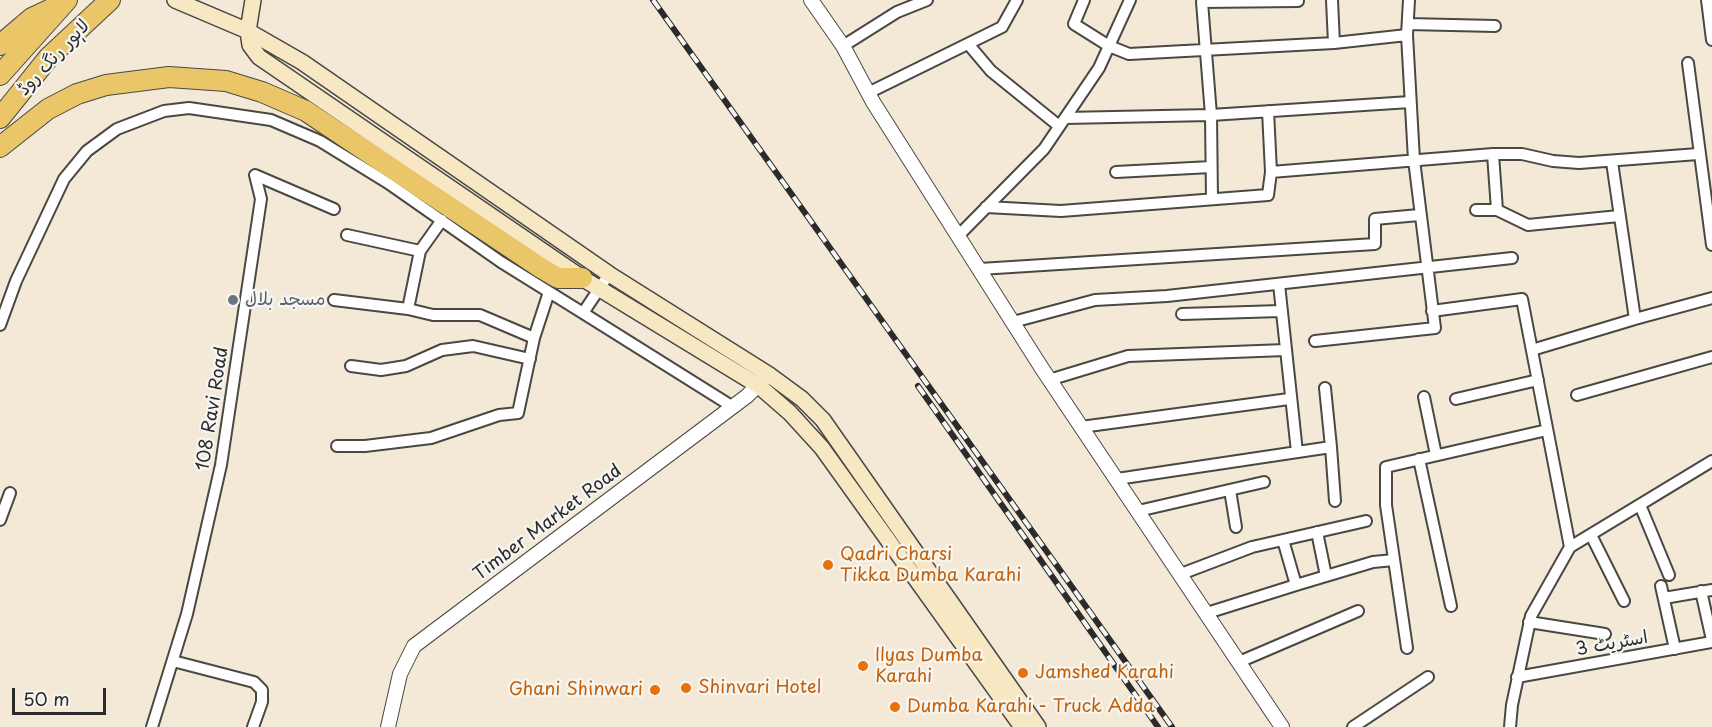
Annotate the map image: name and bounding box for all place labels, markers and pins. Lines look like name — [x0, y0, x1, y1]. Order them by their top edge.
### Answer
place label: مسجد بلال — [245, 289, 326, 311]
marker: مسجد بلال — [226, 293, 240, 307]
place label: Qadri Charsi Tikka Dumba Karahi — [840, 544, 1021, 586]
marker: Qadri Charsi Tikka Dumba Karahi — [821, 558, 835, 572]
place label: Ilyas Dumba Karahi — [875, 645, 983, 688]
marker: Ilyas Dumba Karahi — [856, 659, 870, 673]
place label: Jamshed Karahi — [1035, 662, 1174, 684]
marker: Jamshed Karahi — [1016, 666, 1030, 680]
place label: Shinvari Hotel — [698, 677, 821, 699]
place label: Ghani Shinwari — [509, 679, 643, 701]
marker: Shinvari Hotel — [679, 681, 693, 695]
marker: Ghani Shinwari — [648, 683, 662, 697]
place label: Dumba Karahi - Truck Adda — [907, 696, 1154, 718]
marker: Dumba Karahi - Truck Adda — [888, 700, 902, 714]

